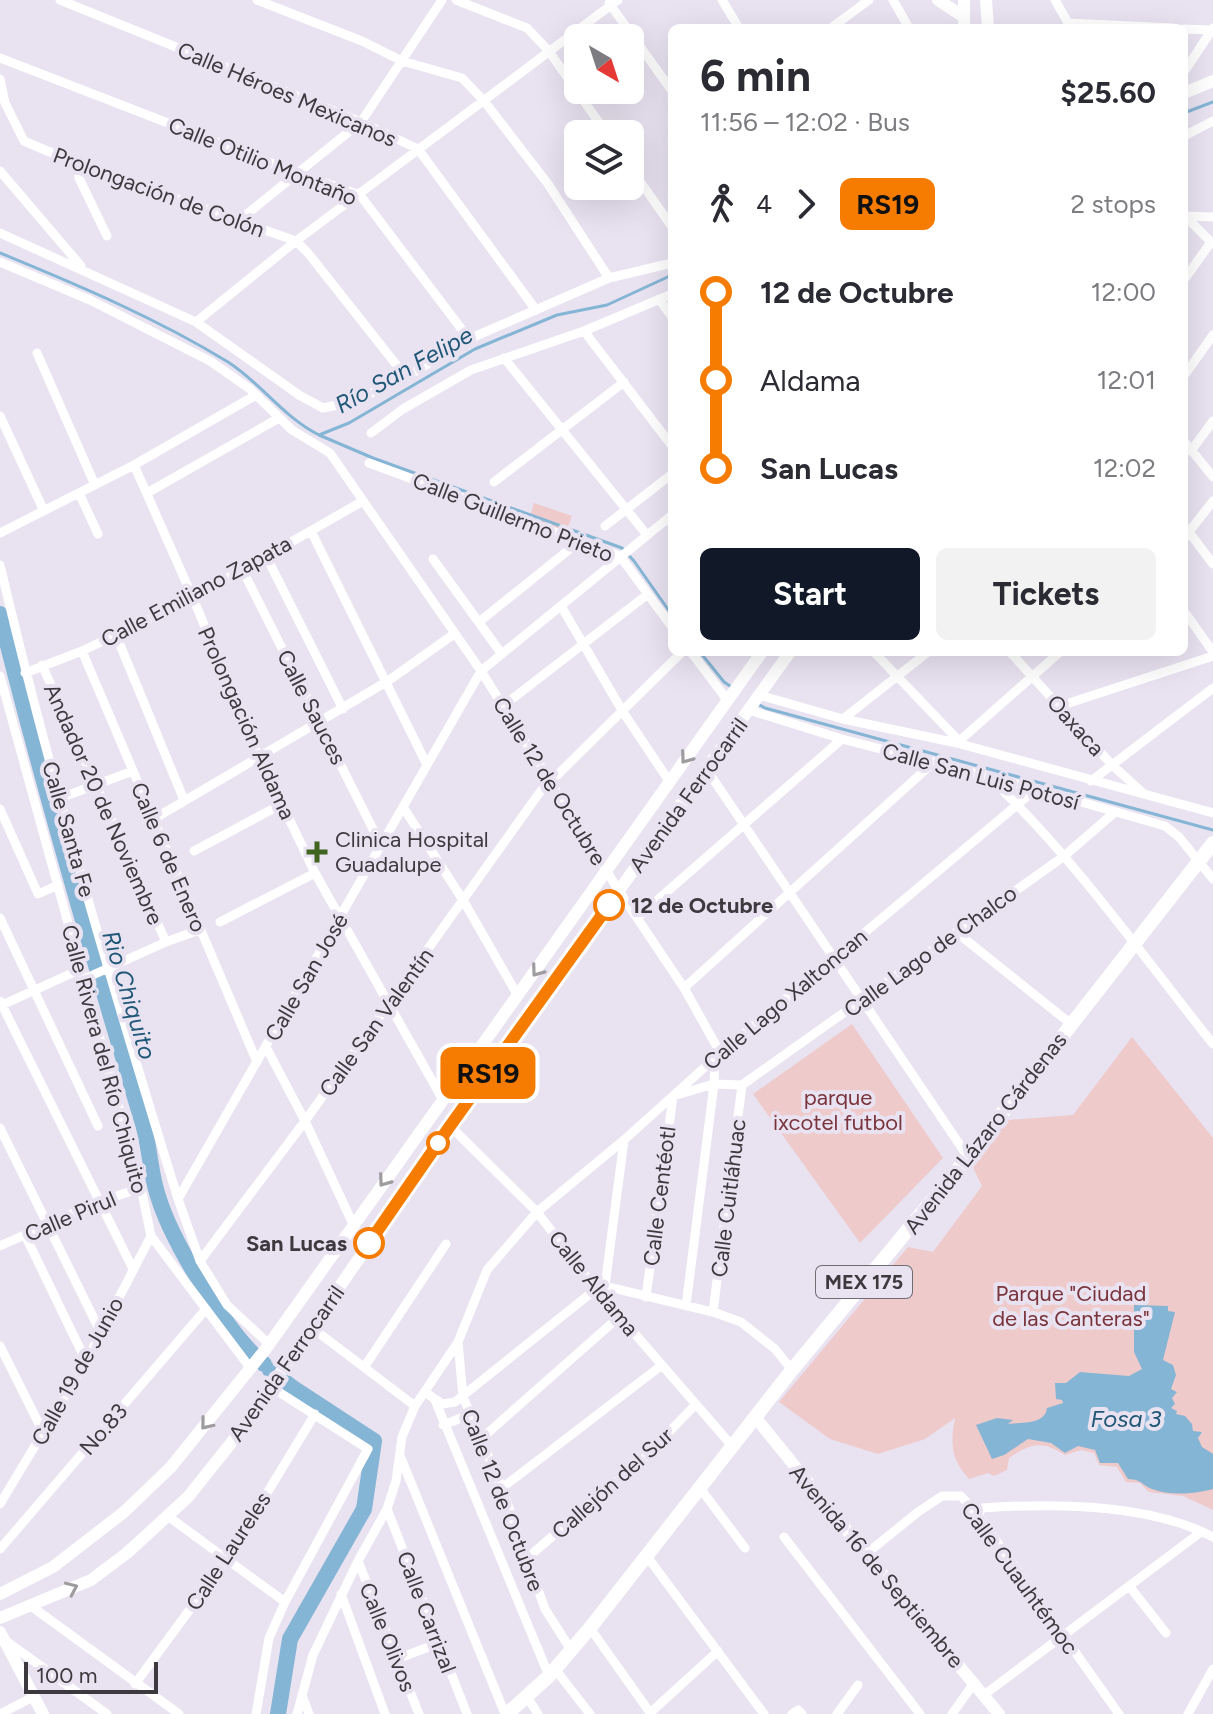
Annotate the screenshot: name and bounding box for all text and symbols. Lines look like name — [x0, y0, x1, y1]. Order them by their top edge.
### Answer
north arrow — [564, 24, 644, 104]
map controls — [564, 24, 644, 200]
street label: Calle Héroes Mexicanos — [173, 36, 400, 153]
text: 6 min — [700, 49, 811, 102]
text: $25.60 — [1060, 74, 1156, 111]
text: 11:56 – 12:02 · Bus — [700, 106, 910, 138]
street label: Calle Otilio Montaño — [165, 111, 361, 212]
button: layers — [564, 120, 644, 200]
street label: Prolongación de Colón — [49, 142, 268, 243]
icon: walk — [700, 182, 744, 226]
icon: forward — [784, 182, 828, 226]
text: RS19 — [856, 187, 919, 221]
text: 4 — [756, 188, 772, 220]
text: 2 stops — [1071, 188, 1156, 220]
text: 12 de Octubre — [760, 274, 954, 311]
text: 12:00 — [1091, 276, 1156, 308]
water label: Río San Felipe — [330, 320, 478, 419]
text: Aldama — [760, 362, 861, 399]
text: 12:01 — [1097, 364, 1156, 396]
text: San Lucas — [760, 450, 898, 487]
text: 12:02 — [1093, 452, 1156, 484]
street label: Calle Guillermo Prieto — [409, 467, 617, 568]
street label: Calle Emiliano Zapata — [96, 530, 296, 653]
button: Start — [700, 548, 920, 640]
button: Tickets — [936, 548, 1156, 640]
street label: Prolongación Aldama — [192, 623, 301, 824]
street label: Calle Sauces — [271, 645, 352, 769]
street label: Andador 20 de Noviembre — [38, 679, 169, 929]
street label: Oaxaca — [1041, 689, 1110, 761]
street label: Calle 12 de Octubre — [487, 692, 612, 870]
street label: Avenida Ferrocarril — [623, 713, 753, 878]
street label: Calle San Luis Potosí — [879, 737, 1083, 816]
one-way arrow — [681, 749, 696, 764]
street label: Calle Santa Fe — [36, 758, 101, 900]
street label: Calle 6 de Enero — [125, 778, 212, 936]
place label: Clinica Hospital Guadalupe — [335, 826, 489, 878]
marker: Clinica Hospital Guadalupe — [306, 841, 328, 863]
street label: Calle Lago de Chalco — [839, 880, 1022, 1023]
marker: 12 de Octubre — [594, 890, 624, 920]
place label: 12 de Octubre — [631, 892, 773, 919]
street label: Calle San José — [259, 909, 354, 1046]
street label: Calle Rivera del Río Chiquito — [56, 922, 153, 1196]
street label: Calle Lago Xaltoncan — [698, 923, 873, 1076]
water label: Rio Chiquito — [96, 927, 163, 1063]
street label: Calle San Valentín — [313, 943, 439, 1102]
one-way arrow — [532, 962, 546, 976]
street label: Avenida Lázaro Cárdenas — [898, 1027, 1072, 1239]
line badge: RS19 — [432, 1047, 544, 1099]
text: RS19 — [456, 1056, 520, 1090]
park label: parque ixcotel futbol — [773, 1084, 903, 1136]
street label: Calle Cuitláhuac — [705, 1117, 752, 1279]
street label: Calle Centéotl — [638, 1125, 681, 1267]
unlabelled marker — [427, 1132, 449, 1154]
one-way arrow — [380, 1173, 394, 1187]
street label: Calle Pirul — [20, 1185, 120, 1248]
street label: Calle Aldama — [543, 1225, 644, 1342]
marker: San Lucas — [354, 1228, 384, 1258]
place label: San Lucas — [246, 1230, 347, 1257]
road number: MEX 175 — [816, 1266, 912, 1298]
street label: Avenida Ferrocarril — [223, 1280, 350, 1446]
park label: Parque "Ciudad de las Canteras" — [992, 1280, 1150, 1332]
street label: Calle 19 de Junio — [26, 1292, 129, 1450]
street label: No.83 — [74, 1398, 133, 1461]
water label: Fosa 3 — [1090, 1404, 1162, 1433]
street label: Calle 12 de Octubre — [455, 1405, 550, 1595]
one-way arrow — [201, 1415, 216, 1430]
street label: Callejón del Sur — [546, 1422, 679, 1545]
street label: Avenida 16 de Septiembre — [784, 1459, 970, 1673]
street label: Calle Laureles — [180, 1487, 277, 1616]
street label: Calle Cuauhtémoc — [955, 1497, 1084, 1660]
street label: Calle Carrizal — [391, 1548, 462, 1677]
street label: Calle Olivos — [353, 1579, 422, 1696]
one-way arrow — [64, 1581, 78, 1597]
scale bar — [24, 1658, 158, 1694]
text: 100 m — [36, 1662, 97, 1689]

